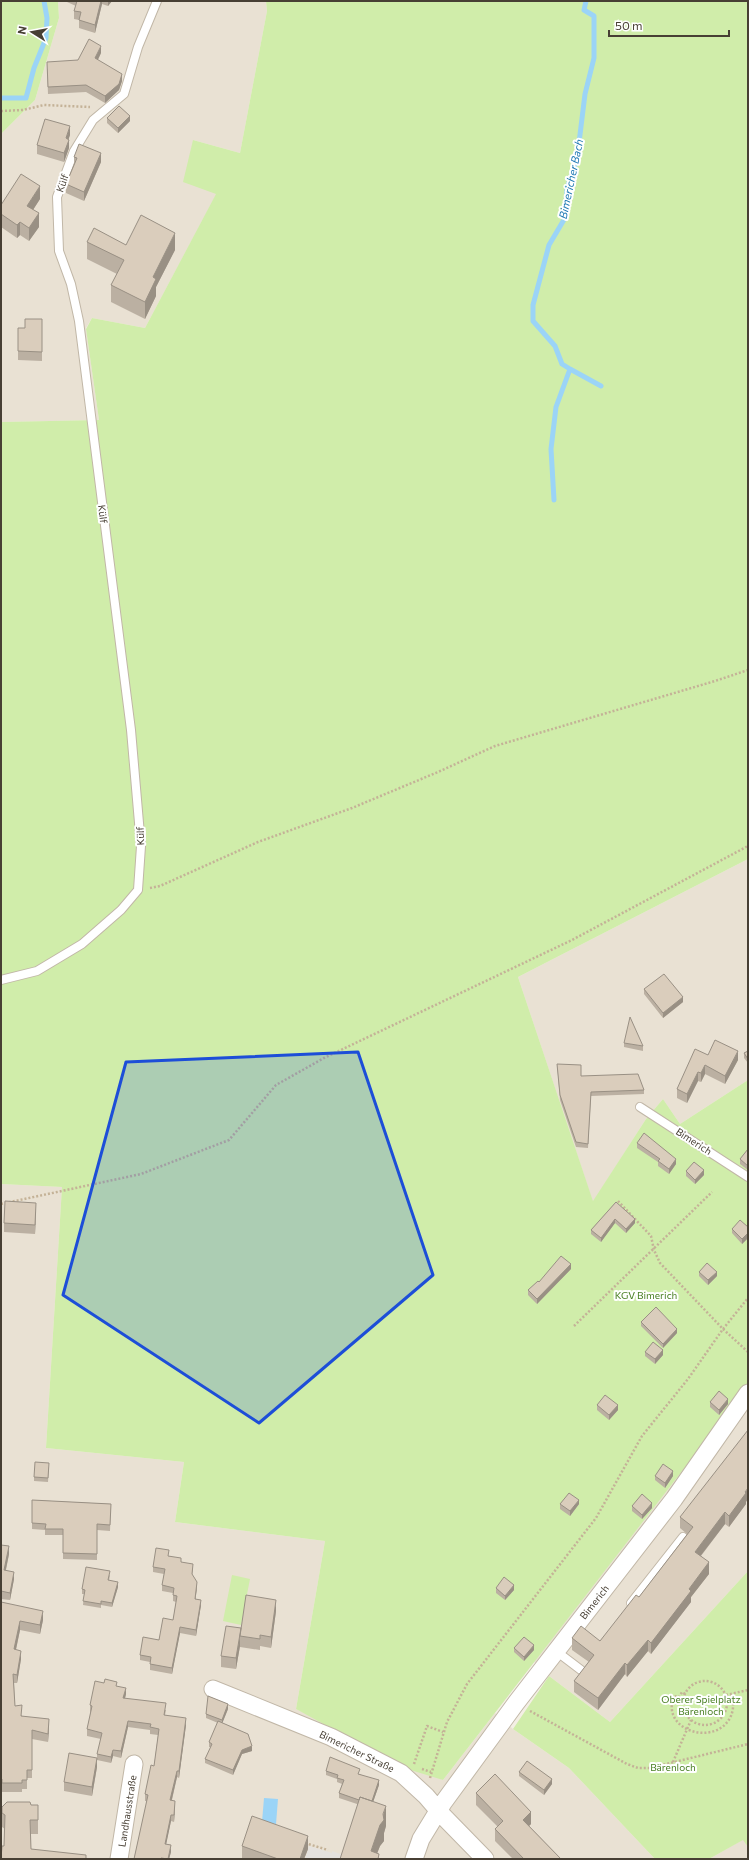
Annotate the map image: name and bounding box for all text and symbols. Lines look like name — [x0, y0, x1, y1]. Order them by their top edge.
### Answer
north arrow — [12, 12, 52, 52]
scale bar — [609, 12, 729, 38]
text: 50 m — [615, 18, 643, 32]
text: N — [15, 25, 29, 35]
water label: Bimericher Bach — [556, 138, 585, 220]
street label: Külf — [53, 172, 71, 194]
street label: Külf — [96, 504, 110, 524]
street label: Külf — [134, 826, 146, 846]
street label: Bimerich — [674, 1125, 714, 1157]
park label: KGV Bimerich — [615, 1289, 677, 1301]
street label: Bimerich — [577, 1582, 611, 1622]
park label: Oberer Spielplatz Bärenloch — [661, 1693, 741, 1717]
street label: Bimericher Straße — [318, 1728, 396, 1774]
park label: Bärenloch — [650, 1761, 696, 1773]
street label: Landhausstraße — [115, 1774, 139, 1848]

